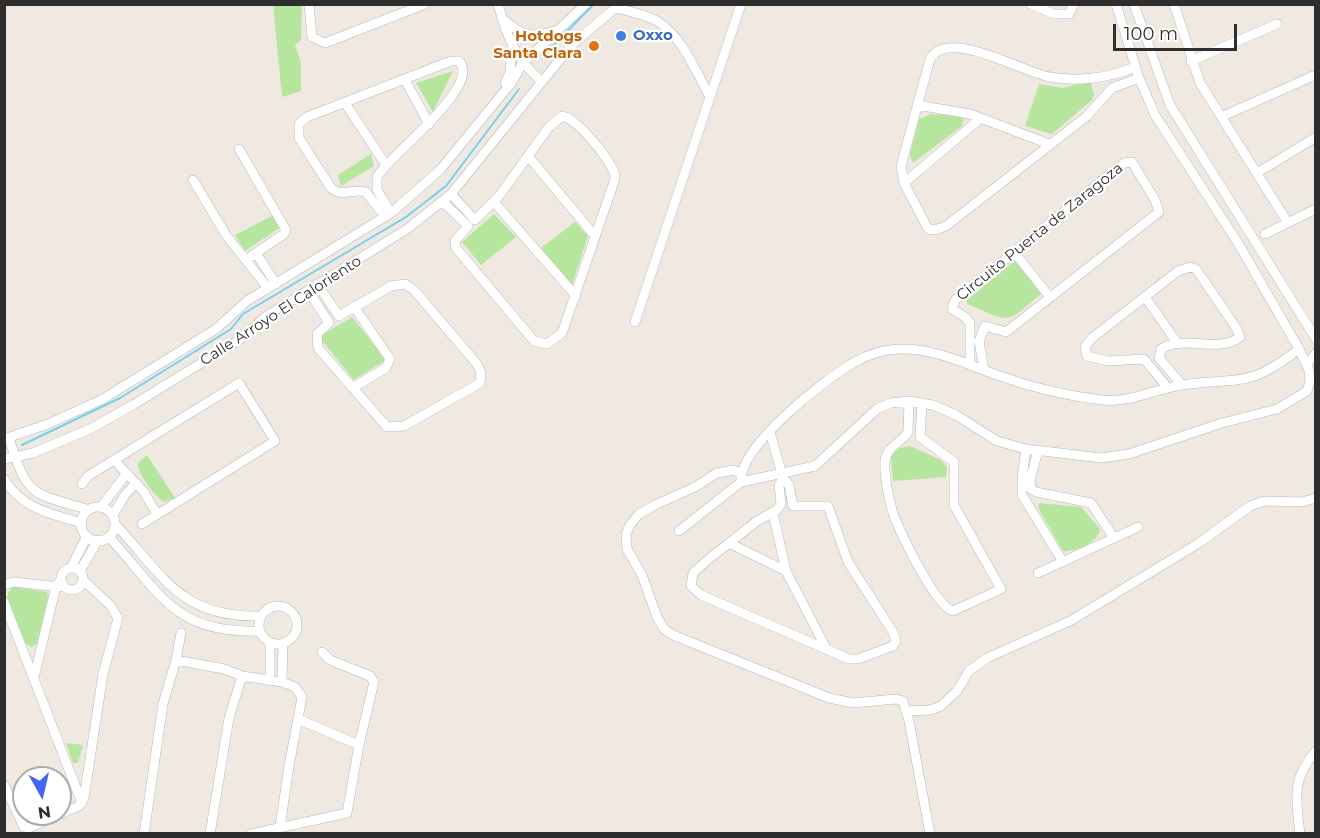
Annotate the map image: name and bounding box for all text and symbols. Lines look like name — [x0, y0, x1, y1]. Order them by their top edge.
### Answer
scale bar — [1116, 12, 1240, 50]
text: 100 m — [1124, 23, 1178, 45]
place label: Oxxo — [633, 27, 673, 45]
place label: Hotdogs Santa Clara — [493, 28, 582, 63]
marker: Oxxo — [614, 29, 628, 43]
marker: Hotdogs Santa Clara — [587, 39, 601, 53]
street label: Circuito Puerta de Zaragoza — [953, 159, 1127, 305]
street label: Calle Arroyo El Caloriento — [197, 252, 365, 370]
north arrow — [12, 766, 72, 826]
text: N — [37, 802, 52, 823]

